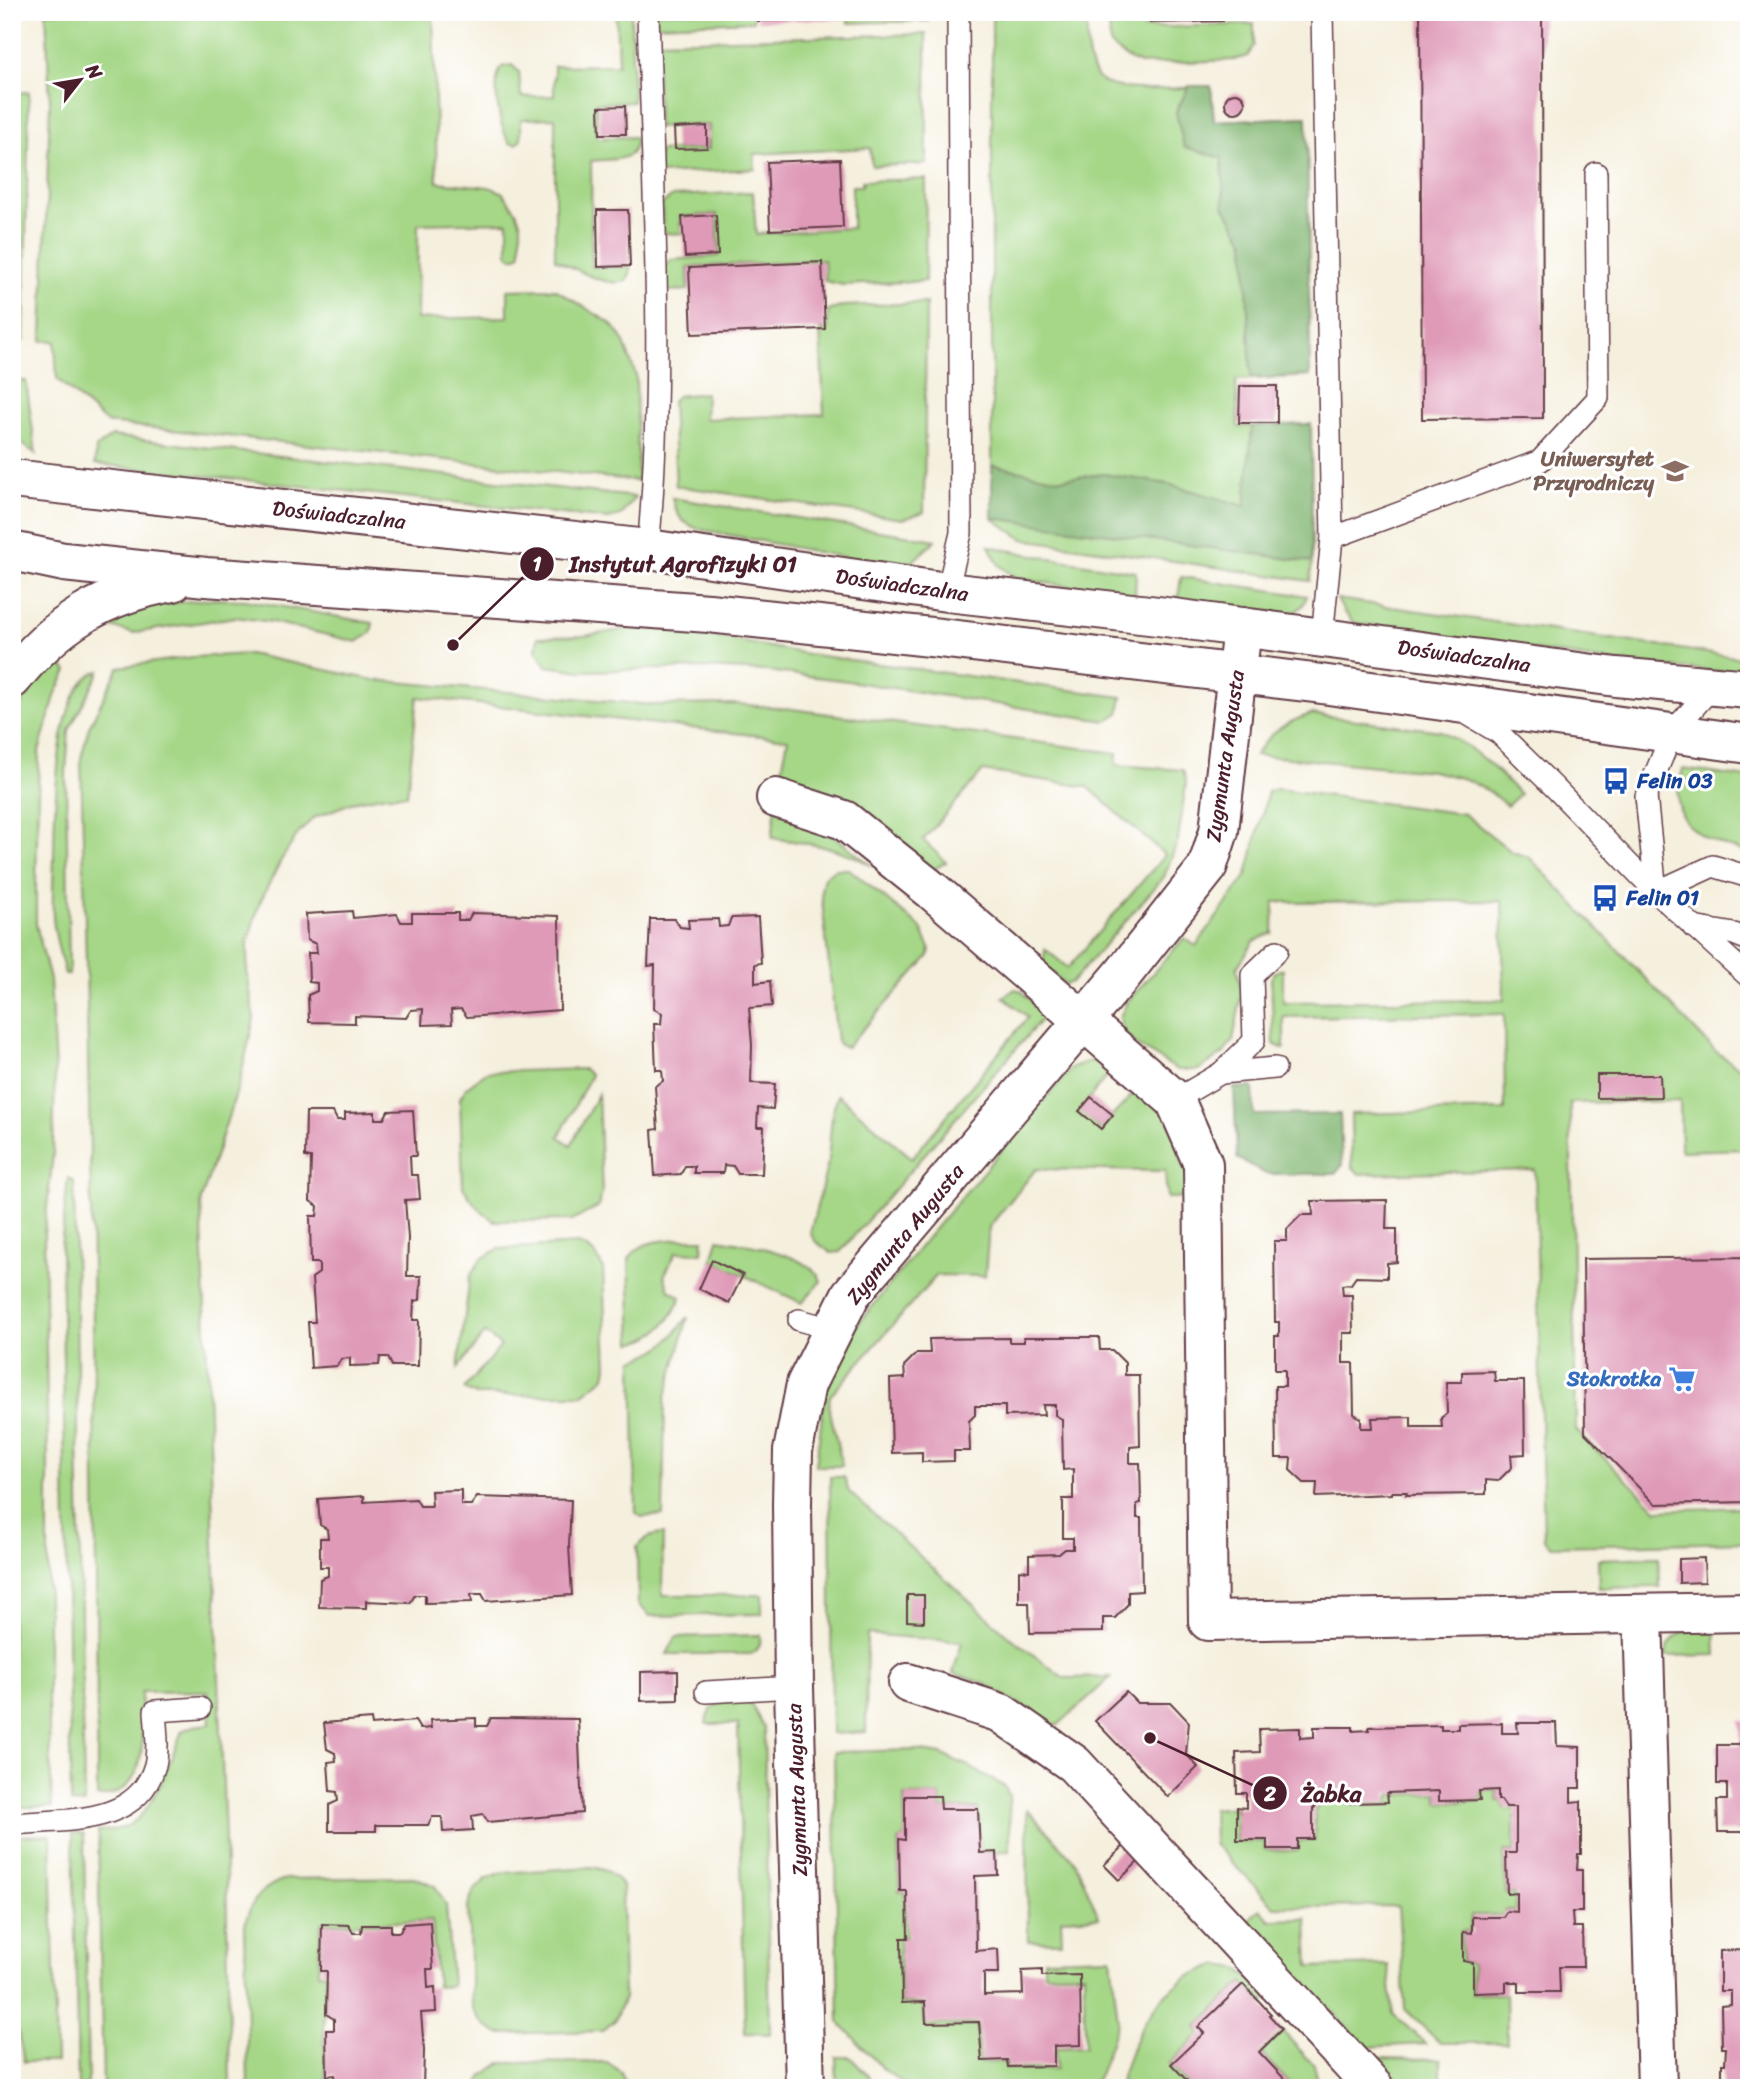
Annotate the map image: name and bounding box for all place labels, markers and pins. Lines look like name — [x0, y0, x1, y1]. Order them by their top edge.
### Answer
place label: Uniwersytet Przyrodniczy — [1533, 440, 1655, 502]
school or university icon: Uniwersytet Przyrodniczy — [1660, 456, 1690, 486]
callout: Instytut Agrofizyki 01 — [520, 542, 810, 586]
place label: Felin 03 — [1636, 762, 1713, 800]
bus stop icon: Felin 03 — [1601, 766, 1631, 796]
place label: Felin 01 — [1625, 879, 1699, 917]
bus stop icon: Felin 01 — [1590, 883, 1620, 913]
place label: Stokrotka — [1566, 1360, 1661, 1398]
supermarket icon: Stokrotka — [1667, 1364, 1697, 1394]
callout: Żabka — [1252, 1771, 1376, 1815]

